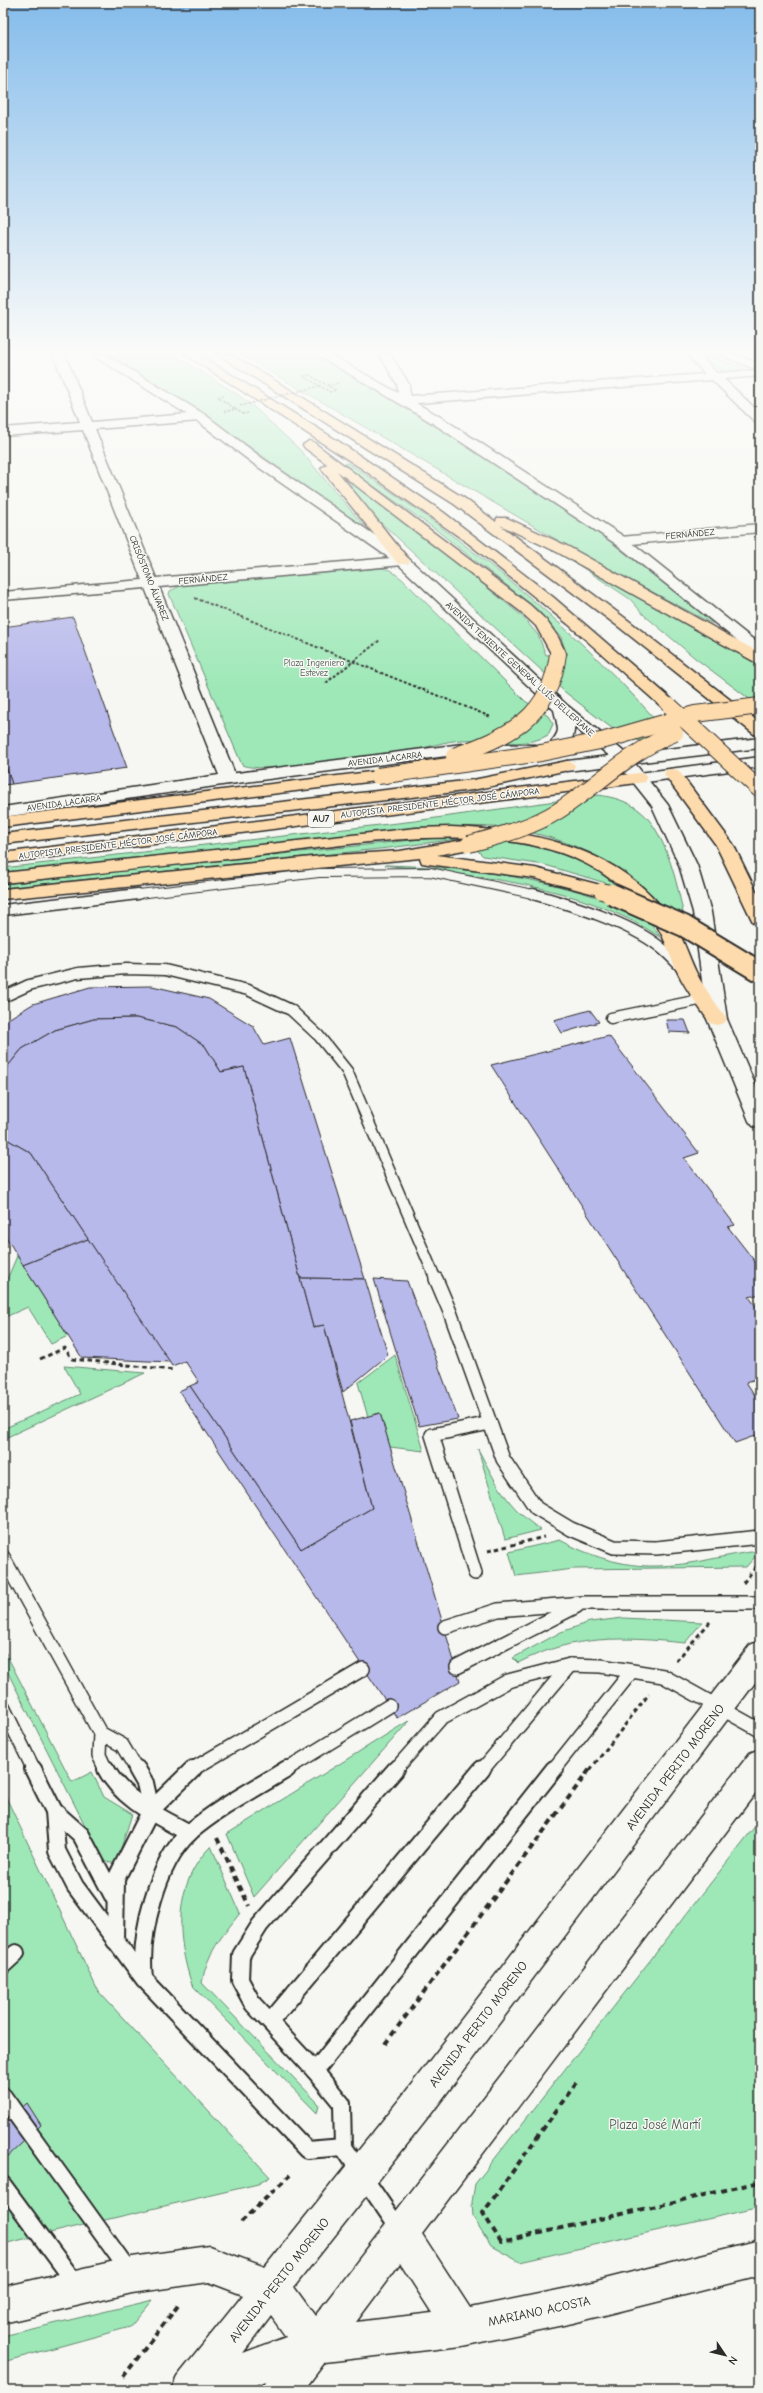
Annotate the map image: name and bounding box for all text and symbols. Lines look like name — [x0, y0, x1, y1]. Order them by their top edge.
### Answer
street label: FERNÁNDEZ — [665, 526, 715, 541]
street label: CRISÓSTOMO ÁLVAREZ — [127, 534, 172, 622]
street label: FERNÁNDEZ — [178, 571, 228, 586]
street label: AVENIDA TENIENTE GENERAL LUÍS DELLEPIANE — [444, 599, 597, 739]
park label: Plaza Ingeniero Estevez — [284, 658, 344, 678]
street label: AVENIDA LACARRA — [347, 749, 423, 769]
street label: AUTOPISTA PRESIDENTE HÉCTOR JOSÉ CÁMPORA — [340, 785, 540, 820]
street label: AVENIDA LACARRA — [26, 793, 102, 813]
road number: AU7 — [308, 811, 334, 827]
street label: AUTOPISTA PRESIDENTE HÉCTOR JOSÉ CÁMPORA — [18, 826, 218, 861]
street label: AVENIDA PERITO MORENO — [623, 1701, 727, 1833]
street label: AVENIDA PERITO MORENO — [426, 1958, 530, 2090]
park label: Plaza José Martí — [609, 2117, 702, 2132]
street label: AVENIDA PERITO MORENO — [226, 2215, 332, 2345]
street label: MARIANO ACOSTA — [486, 2293, 592, 2329]
north arrow — [705, 2335, 745, 2375]
text: N — [725, 2354, 740, 2367]

